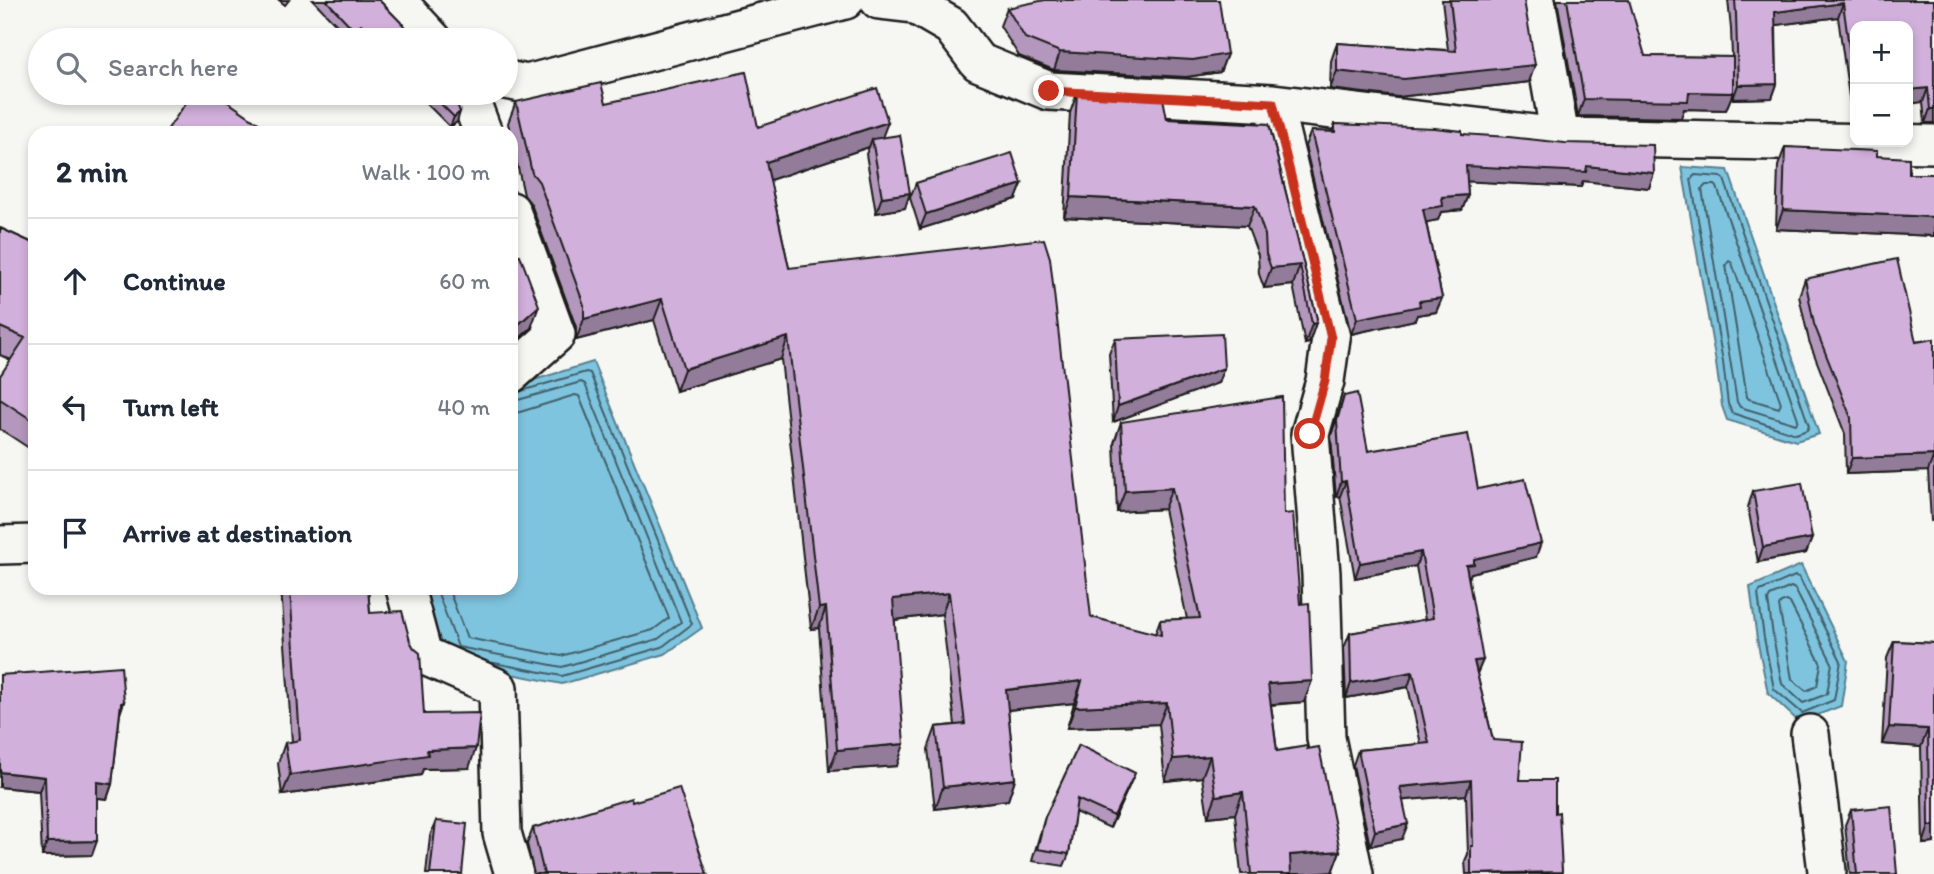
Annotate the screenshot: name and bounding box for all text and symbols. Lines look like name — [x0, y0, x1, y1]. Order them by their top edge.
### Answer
map controls — [1850, 21, 1913, 147]
button: + — [1850, 21, 1913, 84]
search box — [28, 28, 518, 105]
icon: search — [52, 48, 90, 86]
text: Search here — [108, 51, 238, 83]
route end — [1033, 75, 1064, 106]
button: − — [1850, 84, 1913, 147]
text: 2 min — [56, 153, 127, 190]
text: Walk · 100 m — [362, 158, 490, 186]
icon: ahead — [56, 262, 94, 300]
text: Continue — [123, 265, 226, 297]
text: 60 m — [439, 267, 490, 295]
icon: left — [56, 388, 94, 426]
text: Turn left — [123, 391, 219, 423]
text: 40 m — [437, 393, 490, 421]
route start — [1294, 418, 1325, 449]
icon: arrive — [56, 514, 94, 552]
text: Arrive at destination — [123, 517, 352, 549]

